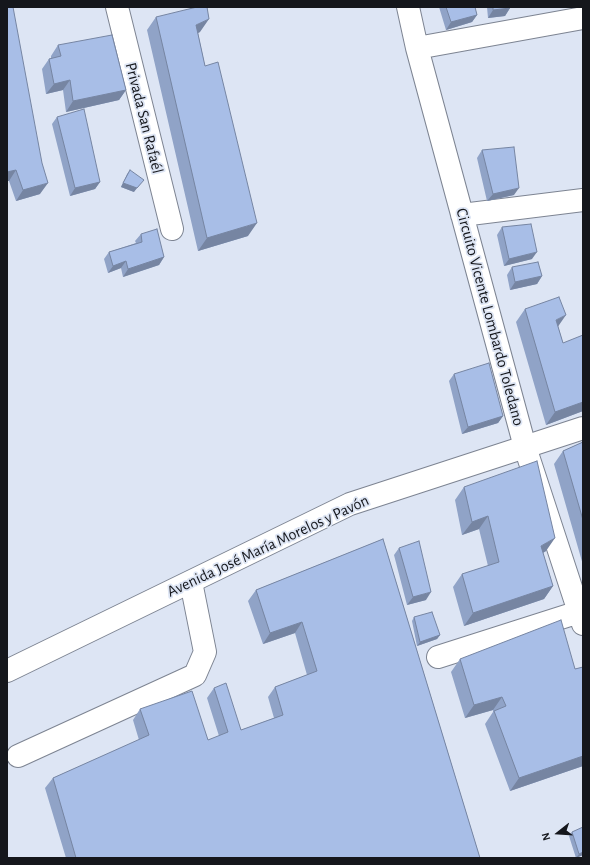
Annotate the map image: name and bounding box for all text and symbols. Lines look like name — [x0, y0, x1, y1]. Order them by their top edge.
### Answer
street label: Privada San Rafaél — [121, 60, 167, 176]
street label: Circuito Vicente Lombardo Toledano — [452, 206, 528, 428]
street label: Avenida José María Morelos y Pavón — [164, 491, 372, 601]
north arrow — [538, 813, 578, 853]
text: N — [540, 831, 552, 842]

